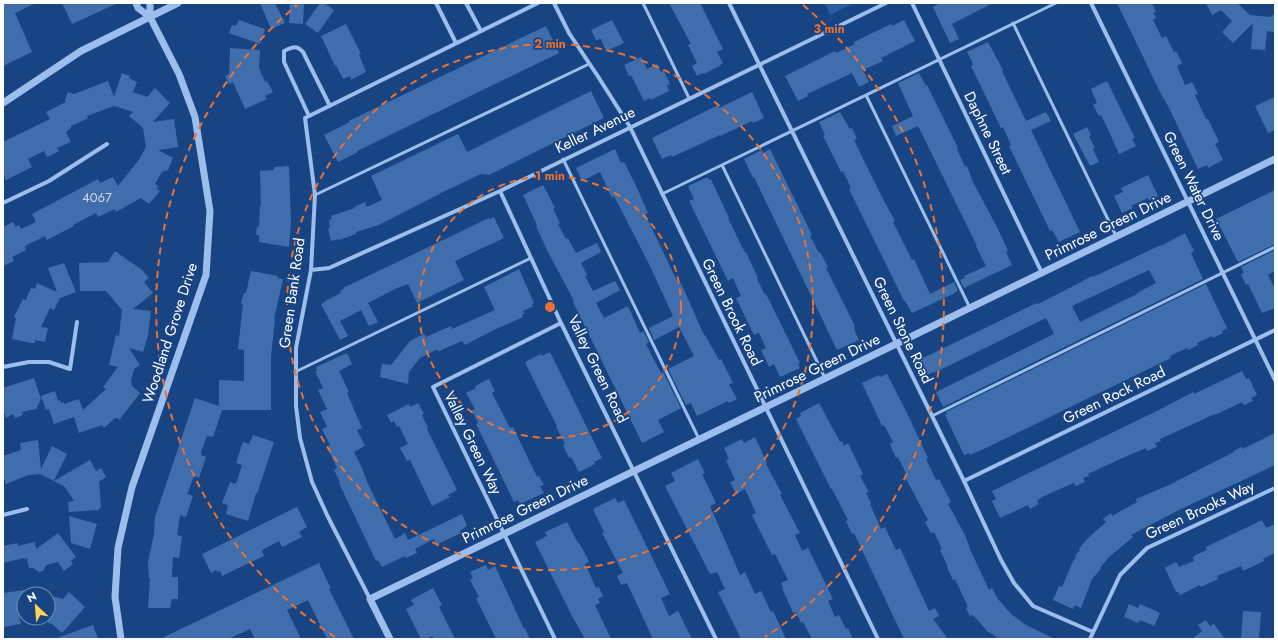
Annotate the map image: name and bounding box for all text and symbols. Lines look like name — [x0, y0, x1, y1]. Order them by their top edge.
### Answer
text: 3 min — [813, 20, 845, 38]
text: 2 min — [534, 35, 566, 53]
street label: Daphne Street — [958, 88, 1018, 179]
street label: Keller Avenue — [551, 101, 639, 159]
street label: Green Water Drive — [1158, 128, 1230, 245]
text: 1 min — [535, 167, 565, 185]
street label: Primrose Green Drive — [1041, 186, 1175, 266]
house number: 4067 — [82, 188, 112, 207]
street label: Green Bank Road — [273, 236, 311, 350]
street label: Green Brook Road — [696, 254, 768, 370]
street label: Woodland Grove Drive — [137, 260, 203, 406]
street label: Green Stone Road — [868, 273, 938, 387]
centre of rings — [543, 300, 557, 314]
street label: Valley Green Road — [562, 311, 634, 427]
street label: Primrose Green Drive — [750, 328, 884, 408]
street label: Green Rock Road — [1059, 361, 1169, 429]
street label: Valley Green Way — [438, 388, 508, 499]
street label: Primrose Green Drive — [458, 469, 592, 549]
street label: Green Brooks Way — [1142, 475, 1259, 545]
north arrow — [16, 586, 56, 626]
text: N — [24, 588, 39, 606]

